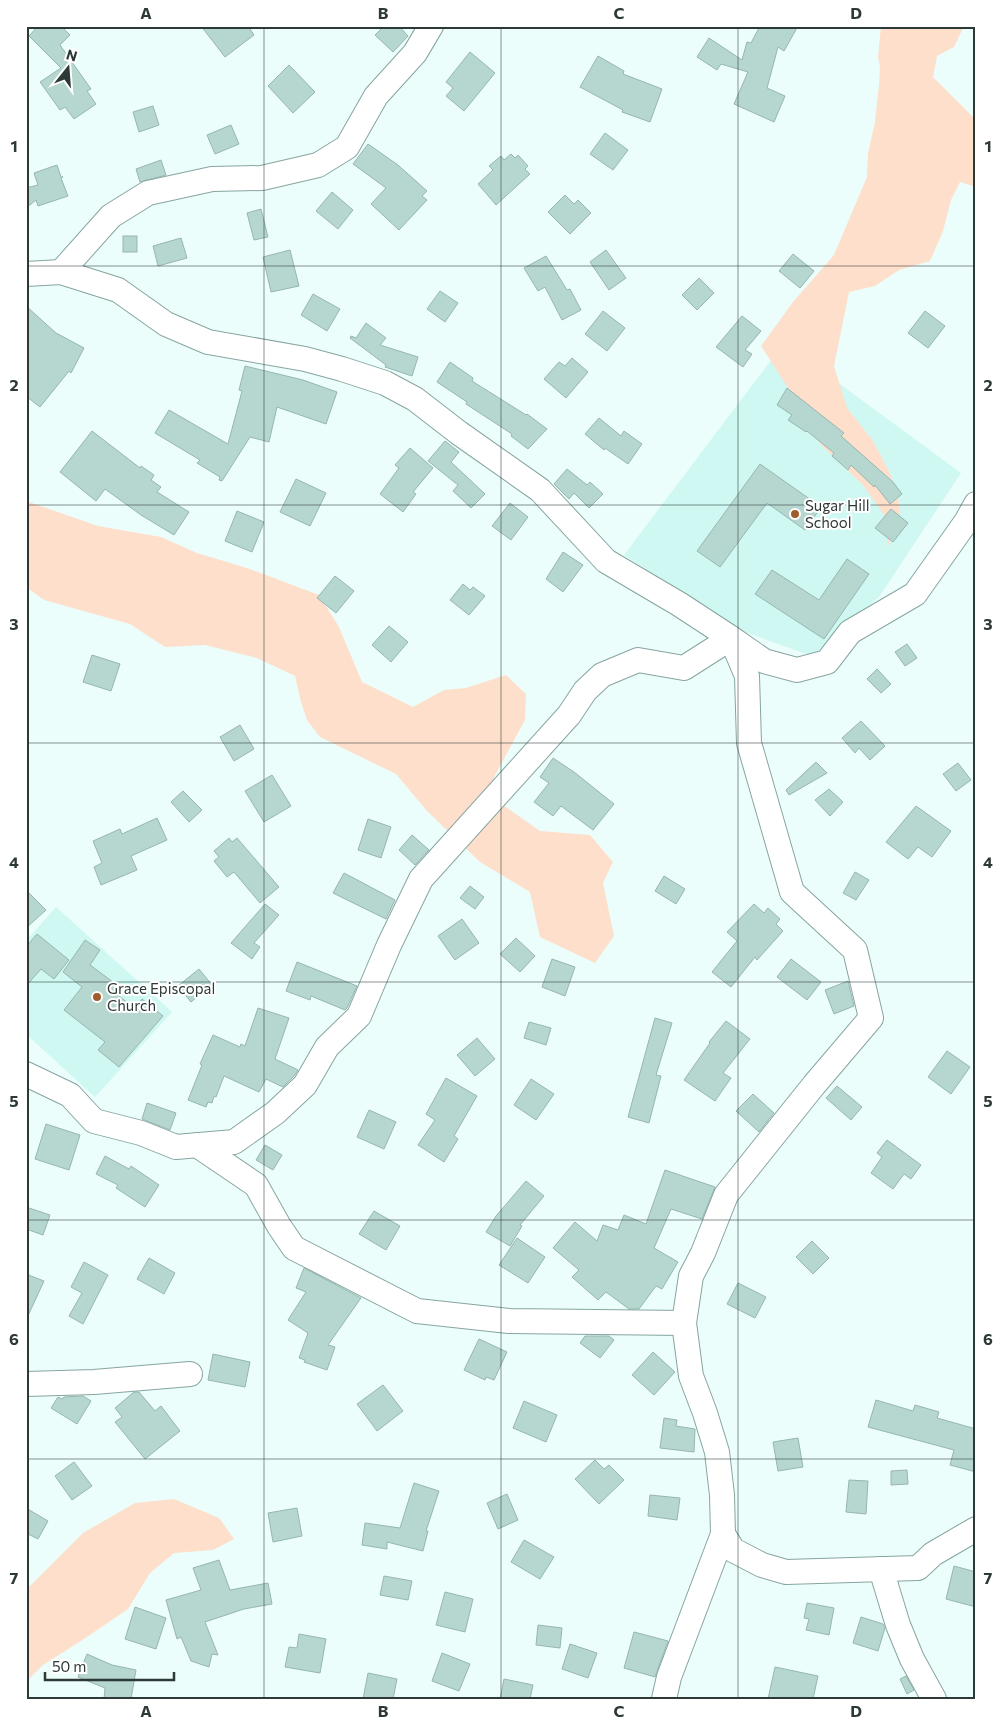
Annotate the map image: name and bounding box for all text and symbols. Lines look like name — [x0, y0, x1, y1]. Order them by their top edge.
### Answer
text: A — [140, 3, 152, 22]
text: B — [378, 3, 389, 22]
text: C — [614, 3, 625, 22]
text: D — [850, 3, 862, 22]
north arrow — [42, 42, 92, 92]
text: N — [64, 45, 79, 65]
text: 1 — [10, 136, 18, 155]
text: 1 — [984, 136, 992, 155]
text: 2 — [9, 375, 19, 394]
text: 2 — [983, 375, 993, 394]
place label: Sugar Hill School — [805, 496, 870, 531]
marker: Sugar Hill School — [789, 508, 801, 520]
text: 3 — [9, 614, 19, 633]
text: 3 — [983, 614, 993, 633]
text: 4 — [9, 852, 19, 871]
text: 4 — [983, 852, 993, 871]
place label: Grace Episcopal Church — [107, 979, 215, 1014]
marker: Grace Episcopal Church — [91, 991, 103, 1003]
text: 5 — [9, 1091, 19, 1110]
text: 5 — [983, 1091, 993, 1110]
text: 6 — [9, 1329, 19, 1348]
text: 6 — [983, 1329, 993, 1348]
text: 7 — [10, 1568, 19, 1587]
text: 7 — [984, 1568, 993, 1587]
scale bar — [45, 1650, 174, 1682]
text: 50 m — [52, 1657, 86, 1675]
text: A — [140, 1701, 152, 1720]
text: B — [378, 1701, 389, 1720]
text: C — [614, 1701, 625, 1720]
text: D — [850, 1701, 862, 1720]

